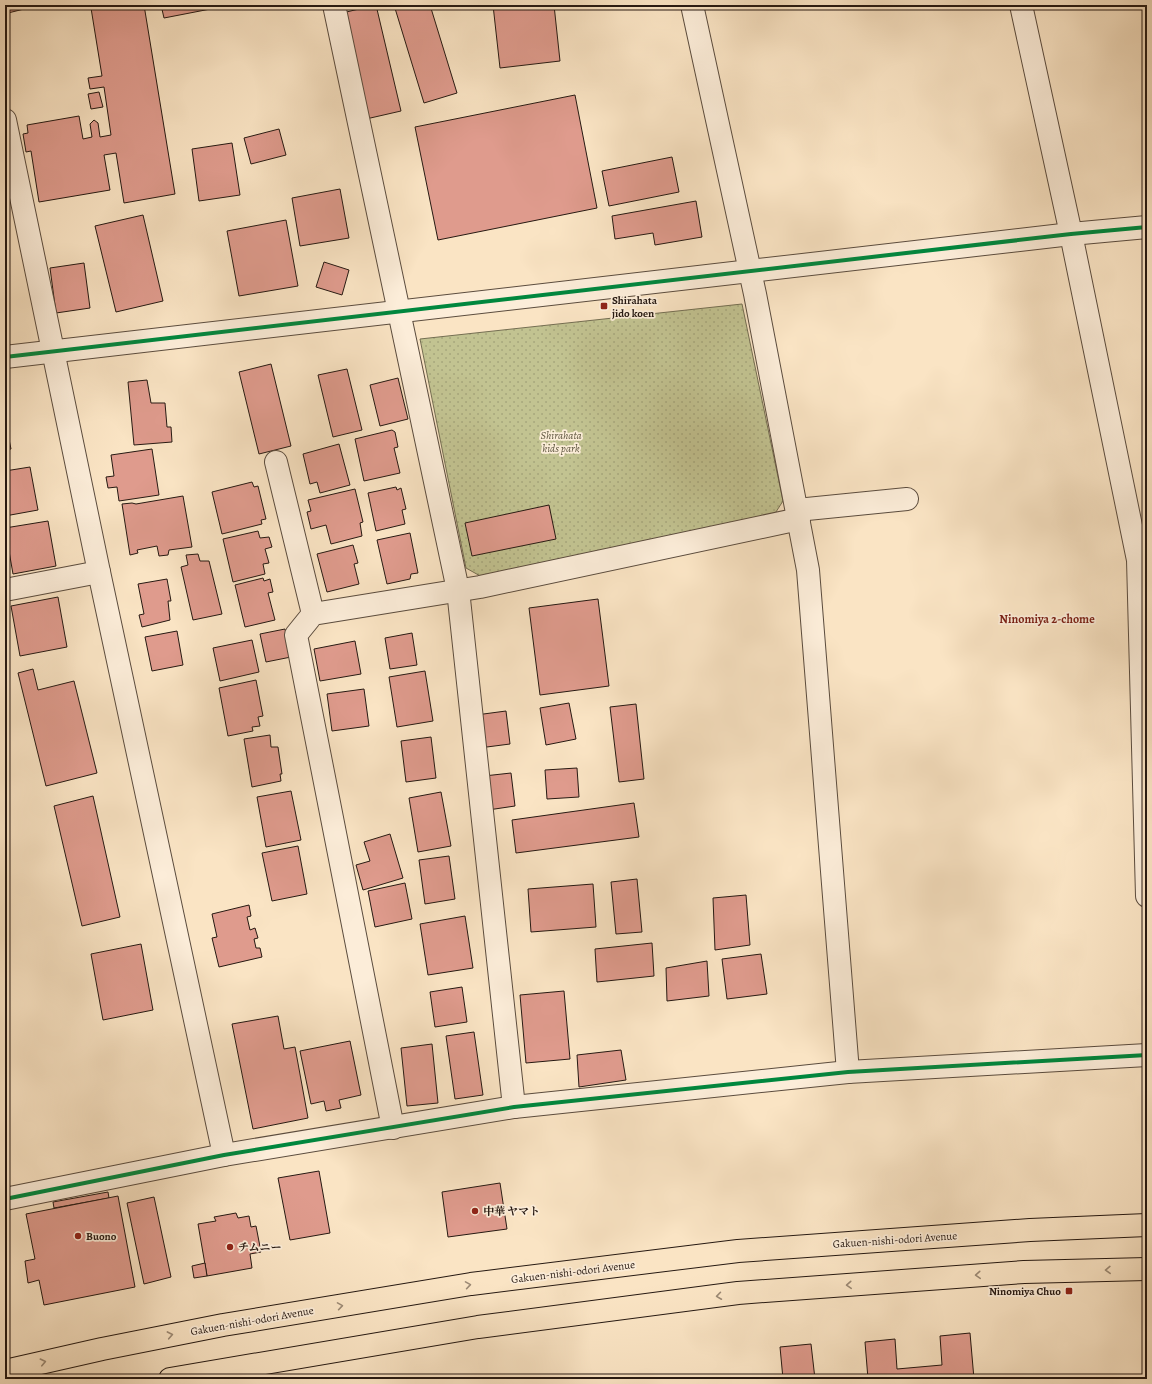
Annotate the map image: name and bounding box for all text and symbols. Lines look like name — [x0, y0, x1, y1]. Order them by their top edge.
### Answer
place label: Shirahata jido koen — [612, 293, 658, 321]
marker: Shirahata jido koen — [599, 301, 609, 311]
park label: Shirahata kids park — [540, 428, 582, 456]
district label: Ninomiya 2-chome — [999, 611, 1095, 627]
place label: 中華 ヤマト — [483, 1204, 540, 1219]
marker: 中華 ヤマト — [470, 1206, 480, 1216]
street label: Gakuen-nishi-odori Avenue — [832, 1228, 958, 1252]
place label: Buono — [86, 1229, 117, 1244]
marker: Buono — [73, 1231, 83, 1241]
place label: チムニー — [238, 1240, 281, 1255]
marker: チムニー — [225, 1242, 235, 1252]
street label: Gakuen-nishi-odori Avenue — [510, 1257, 636, 1287]
one-way arrow — [1105, 1266, 1111, 1274]
one-way arrow — [975, 1271, 981, 1280]
one-way arrow — [846, 1280, 852, 1289]
one-way arrow — [465, 1281, 471, 1289]
place label: Ninomiya Chuo — [989, 1284, 1061, 1299]
marker: Ninomiya Chuo — [1064, 1286, 1074, 1296]
one-way arrow — [716, 1291, 722, 1300]
one-way arrow — [337, 1302, 343, 1310]
street label: Gakuen-nishi-odori Avenue — [189, 1303, 315, 1339]
one-way arrow — [167, 1332, 173, 1340]
one-way arrow — [39, 1358, 46, 1367]

